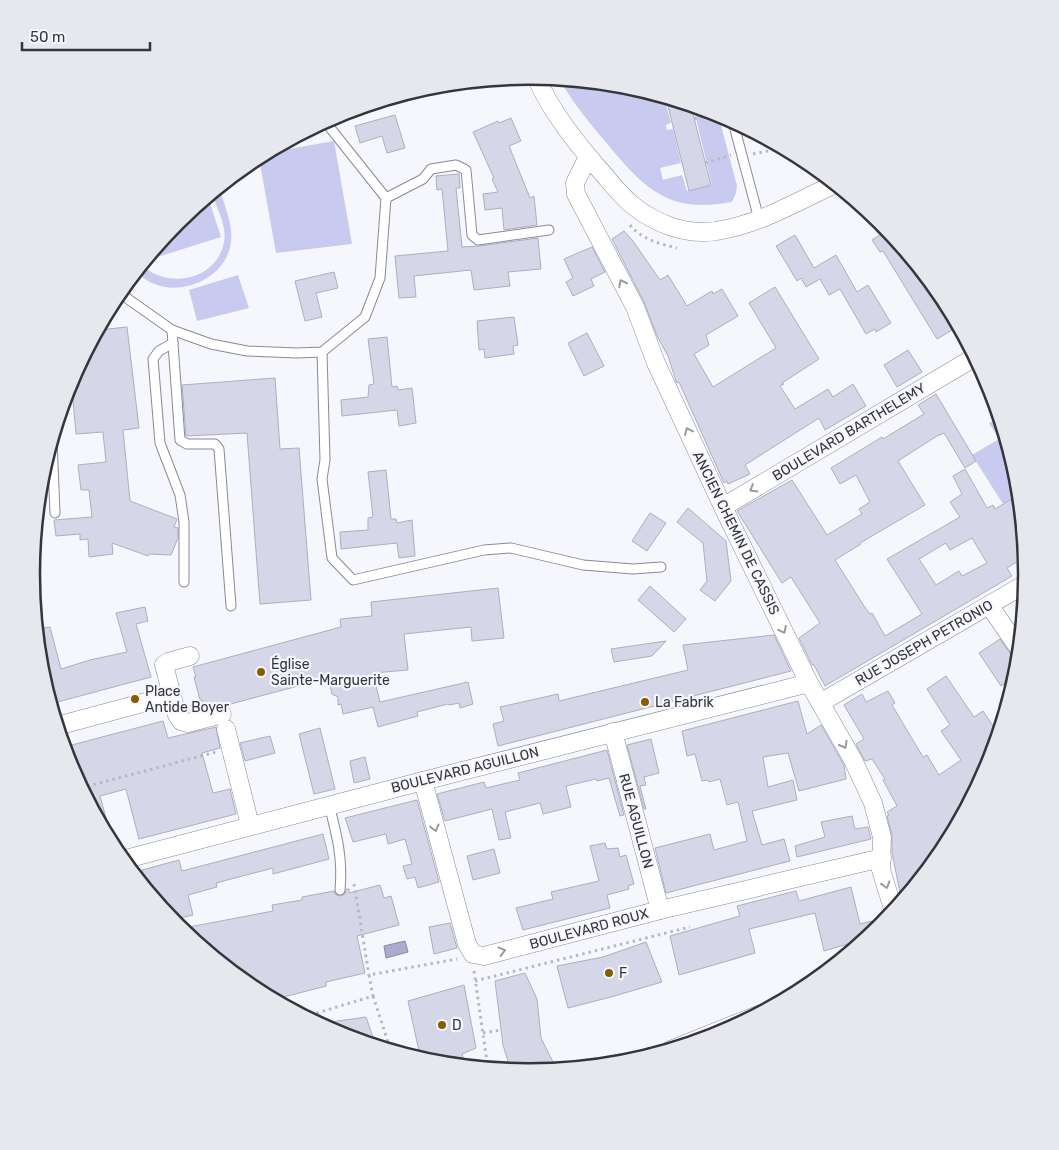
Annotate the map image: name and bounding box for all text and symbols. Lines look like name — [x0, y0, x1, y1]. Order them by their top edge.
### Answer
scale bar — [22, 20, 150, 52]
text: 50 m — [30, 28, 65, 46]
one-way arrow — [618, 279, 628, 288]
street label: BOULEVARD BARTHELEMY — [769, 379, 929, 485]
one-way arrow — [684, 427, 694, 436]
street label: ANCIEN CHEMIN DE CASSIS — [689, 448, 783, 618]
one-way arrow — [749, 483, 758, 493]
street label: RUE JOSEPH PETRONIO — [852, 597, 996, 689]
one-way arrow — [777, 625, 787, 634]
place label: Église Sainte-Marguerite — [271, 655, 390, 689]
marker: Église Sainte-Marguerite — [255, 666, 267, 678]
place label: Place Antide Boyer — [145, 683, 230, 716]
marker: Place Antide Boyer — [129, 693, 141, 705]
place label: La Fabrik — [655, 694, 715, 711]
marker: La Fabrik — [639, 696, 651, 708]
one-way arrow — [838, 740, 848, 749]
street label: BOULEVARD AGUILLON — [389, 743, 541, 797]
street label: RUE AGUILLON — [615, 772, 657, 870]
one-way arrow — [430, 823, 440, 831]
one-way arrow — [880, 881, 890, 889]
street label: BOULEVARD ROUX — [528, 905, 650, 953]
one-way arrow — [498, 947, 506, 957]
place label: F — [619, 965, 627, 982]
marker: F — [603, 967, 615, 979]
place label: D — [452, 1017, 462, 1034]
marker: D — [436, 1019, 448, 1031]

